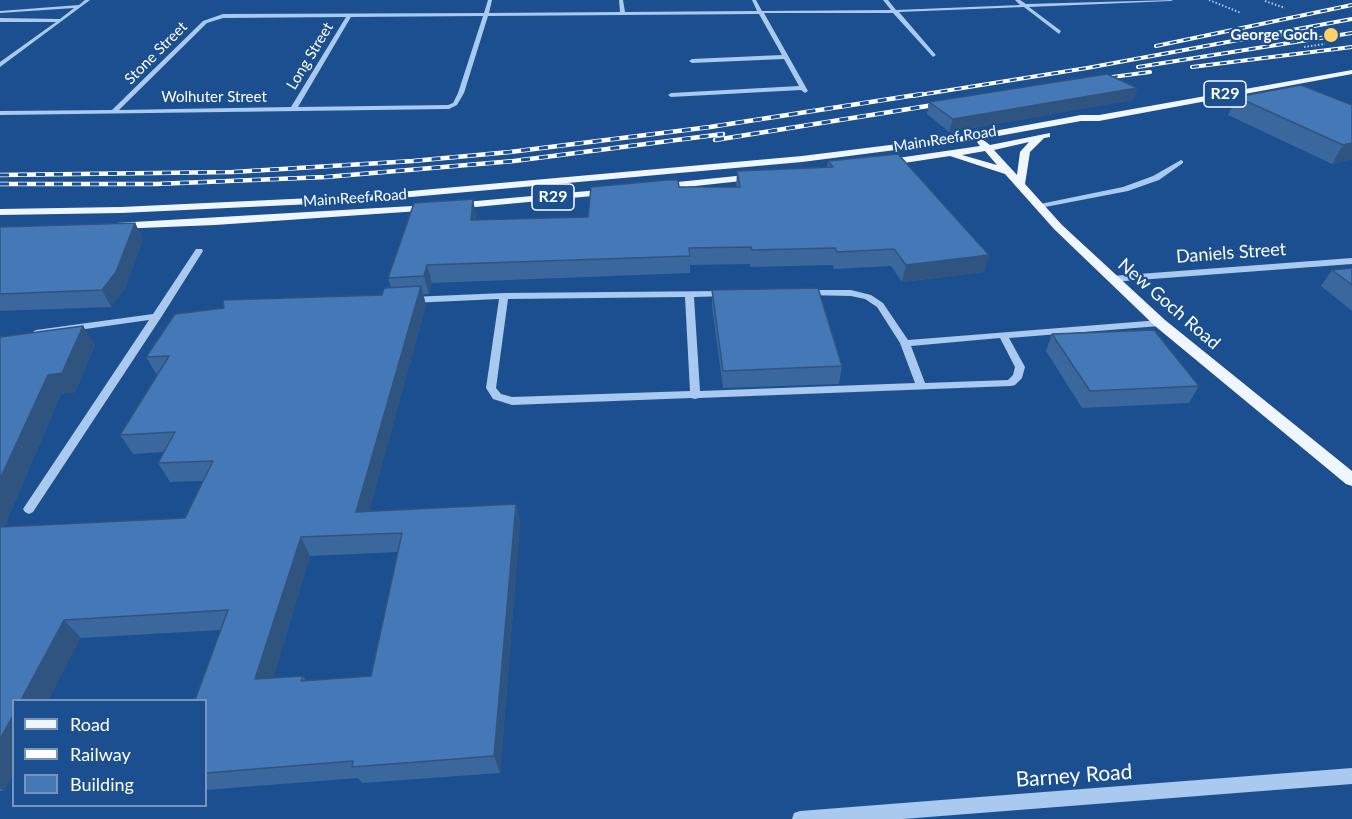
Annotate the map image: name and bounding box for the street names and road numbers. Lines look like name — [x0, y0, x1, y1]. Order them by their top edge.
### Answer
street label: Stone Street — [121, 18, 191, 88]
street label: Long Street — [283, 19, 337, 93]
road number: R29 — [1204, 81, 1246, 107]
street label: Wolhuter Street — [161, 88, 267, 106]
street label: Main Reef Road — [892, 122, 998, 156]
road number: R29 — [532, 184, 574, 210]
street label: Main Reef Road — [302, 185, 408, 211]
street label: Daniels Street — [1175, 238, 1287, 268]
street label: New Goch Road — [1114, 254, 1224, 354]
street label: Barney Road — [1015, 759, 1133, 793]

